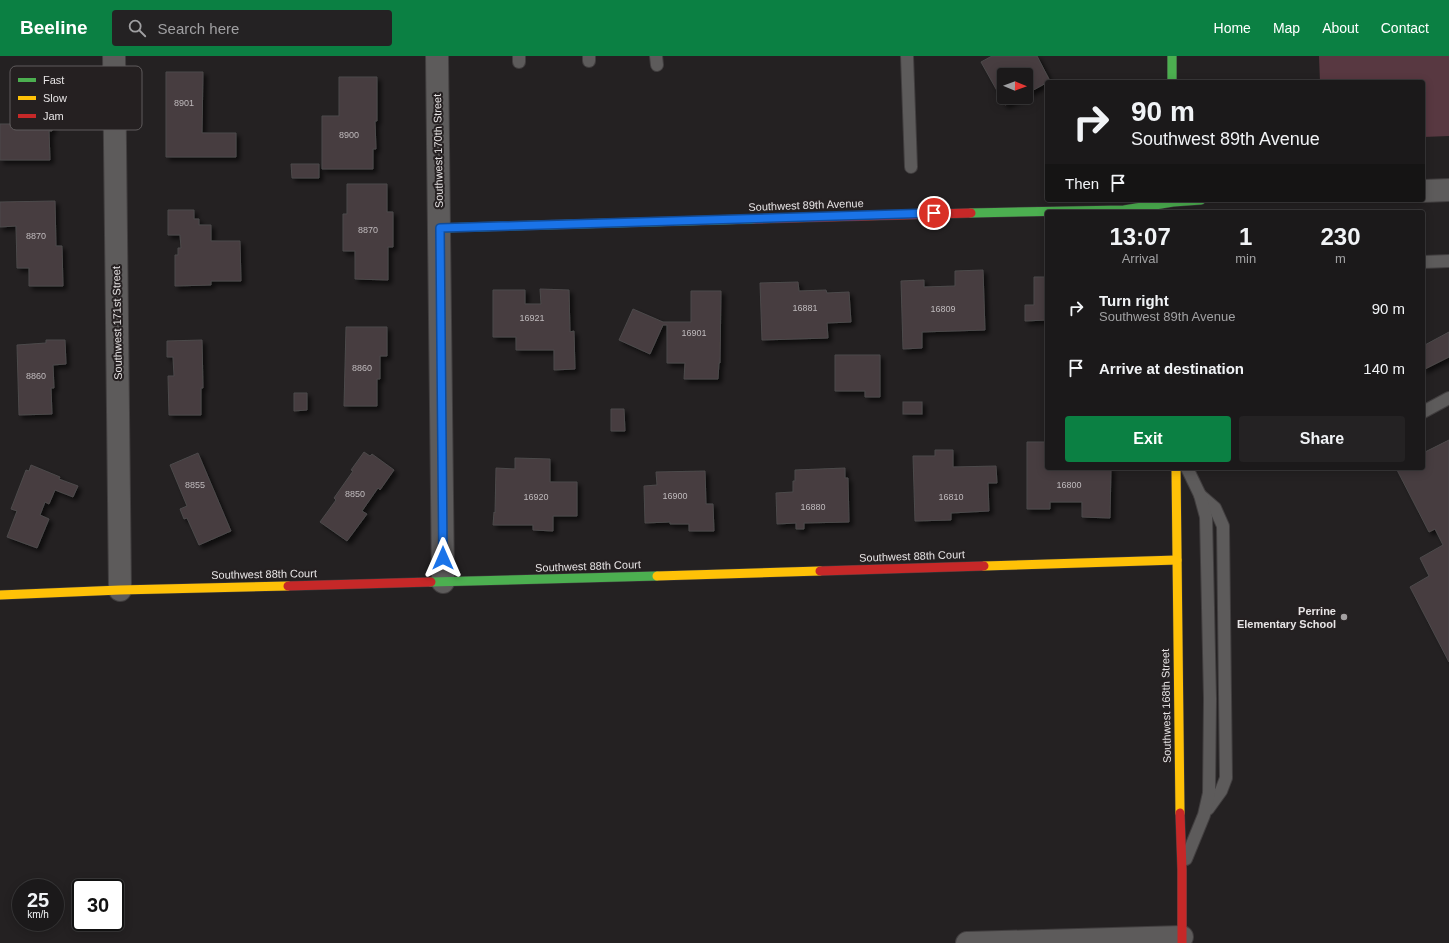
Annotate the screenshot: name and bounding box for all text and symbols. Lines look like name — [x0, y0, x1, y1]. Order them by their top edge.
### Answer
search box — [112, 10, 392, 46]
text: Beeline — [20, 17, 88, 38]
icon: search — [126, 17, 148, 39]
text: Search here — [158, 20, 239, 37]
text: Home — [1214, 20, 1251, 36]
text: Map — [1273, 20, 1300, 36]
text: About — [1322, 20, 1359, 36]
text: Contact — [1381, 20, 1429, 36]
legend — [10, 66, 142, 130]
north arrow — [997, 68, 1033, 104]
map controls — [997, 68, 1033, 104]
text: Fast — [43, 74, 64, 86]
text: Slow — [43, 92, 67, 104]
street label: Southwest 170th Street — [431, 94, 445, 208]
icon: right — [1065, 96, 1117, 148]
text: 90 m — [1131, 96, 1195, 127]
house number: 8901 — [174, 98, 194, 108]
text: Jam — [43, 110, 64, 122]
text: Southwest 89th Avenue — [1131, 129, 1320, 149]
house number: 8900 — [339, 130, 359, 140]
icon: arrive — [1107, 172, 1129, 194]
text: Then — [1065, 175, 1099, 192]
pin — [917, 196, 951, 230]
street label: Southwest 89th Avenue — [748, 197, 864, 213]
icon: arrive — [923, 202, 945, 224]
text: 13:07 — [1109, 223, 1171, 250]
text: 1 — [1239, 223, 1252, 250]
text: 230 — [1321, 223, 1361, 250]
house number: 8870 — [358, 225, 378, 235]
house number: 8870 — [26, 231, 46, 241]
text: Arrival — [1122, 251, 1159, 266]
text: min — [1235, 251, 1256, 266]
text: m — [1335, 251, 1346, 266]
street label: Southwest 171st Street — [110, 266, 124, 380]
text: Turn right — [1099, 292, 1169, 309]
icon: right — [1065, 297, 1087, 319]
text: 90 m — [1372, 300, 1405, 317]
house number: 16881 — [792, 303, 818, 313]
house number: 16809 — [930, 304, 956, 314]
text: Southwest 89th Avenue — [1099, 309, 1235, 324]
house number: 16921 — [519, 313, 545, 323]
house number: 16901 — [681, 328, 707, 338]
icon: arrive — [1065, 357, 1087, 379]
text: Arrive at destination — [1099, 360, 1244, 377]
text: 140 m — [1363, 360, 1405, 377]
house number: 8860 — [352, 363, 372, 373]
house number: 8860 — [26, 371, 46, 381]
button: Exit — [1065, 416, 1231, 462]
button: Share — [1239, 416, 1405, 462]
house number: 8855 — [185, 480, 205, 490]
house number: 16800 — [1056, 480, 1082, 490]
house number: 8850 — [345, 489, 365, 499]
house number: 16900 — [662, 491, 688, 501]
house number: 16920 — [523, 492, 549, 502]
house number: 16810 — [938, 492, 964, 502]
house number: 16880 — [800, 502, 826, 512]
position arrow — [422, 537, 464, 579]
street label: Southwest 88th Court — [859, 548, 965, 564]
street label: Southwest 88th Court — [535, 558, 641, 574]
street label: Southwest 88th Court — [211, 567, 317, 581]
place label: Perrine Elementary School — [1237, 605, 1336, 630]
marker: Perrine Elementary School — [1339, 612, 1349, 622]
street label: Southwest 168th Street — [1159, 649, 1173, 763]
speed limit sign: 30 — [72, 879, 124, 931]
text: 25 — [27, 889, 49, 911]
text: km/h — [27, 909, 49, 920]

